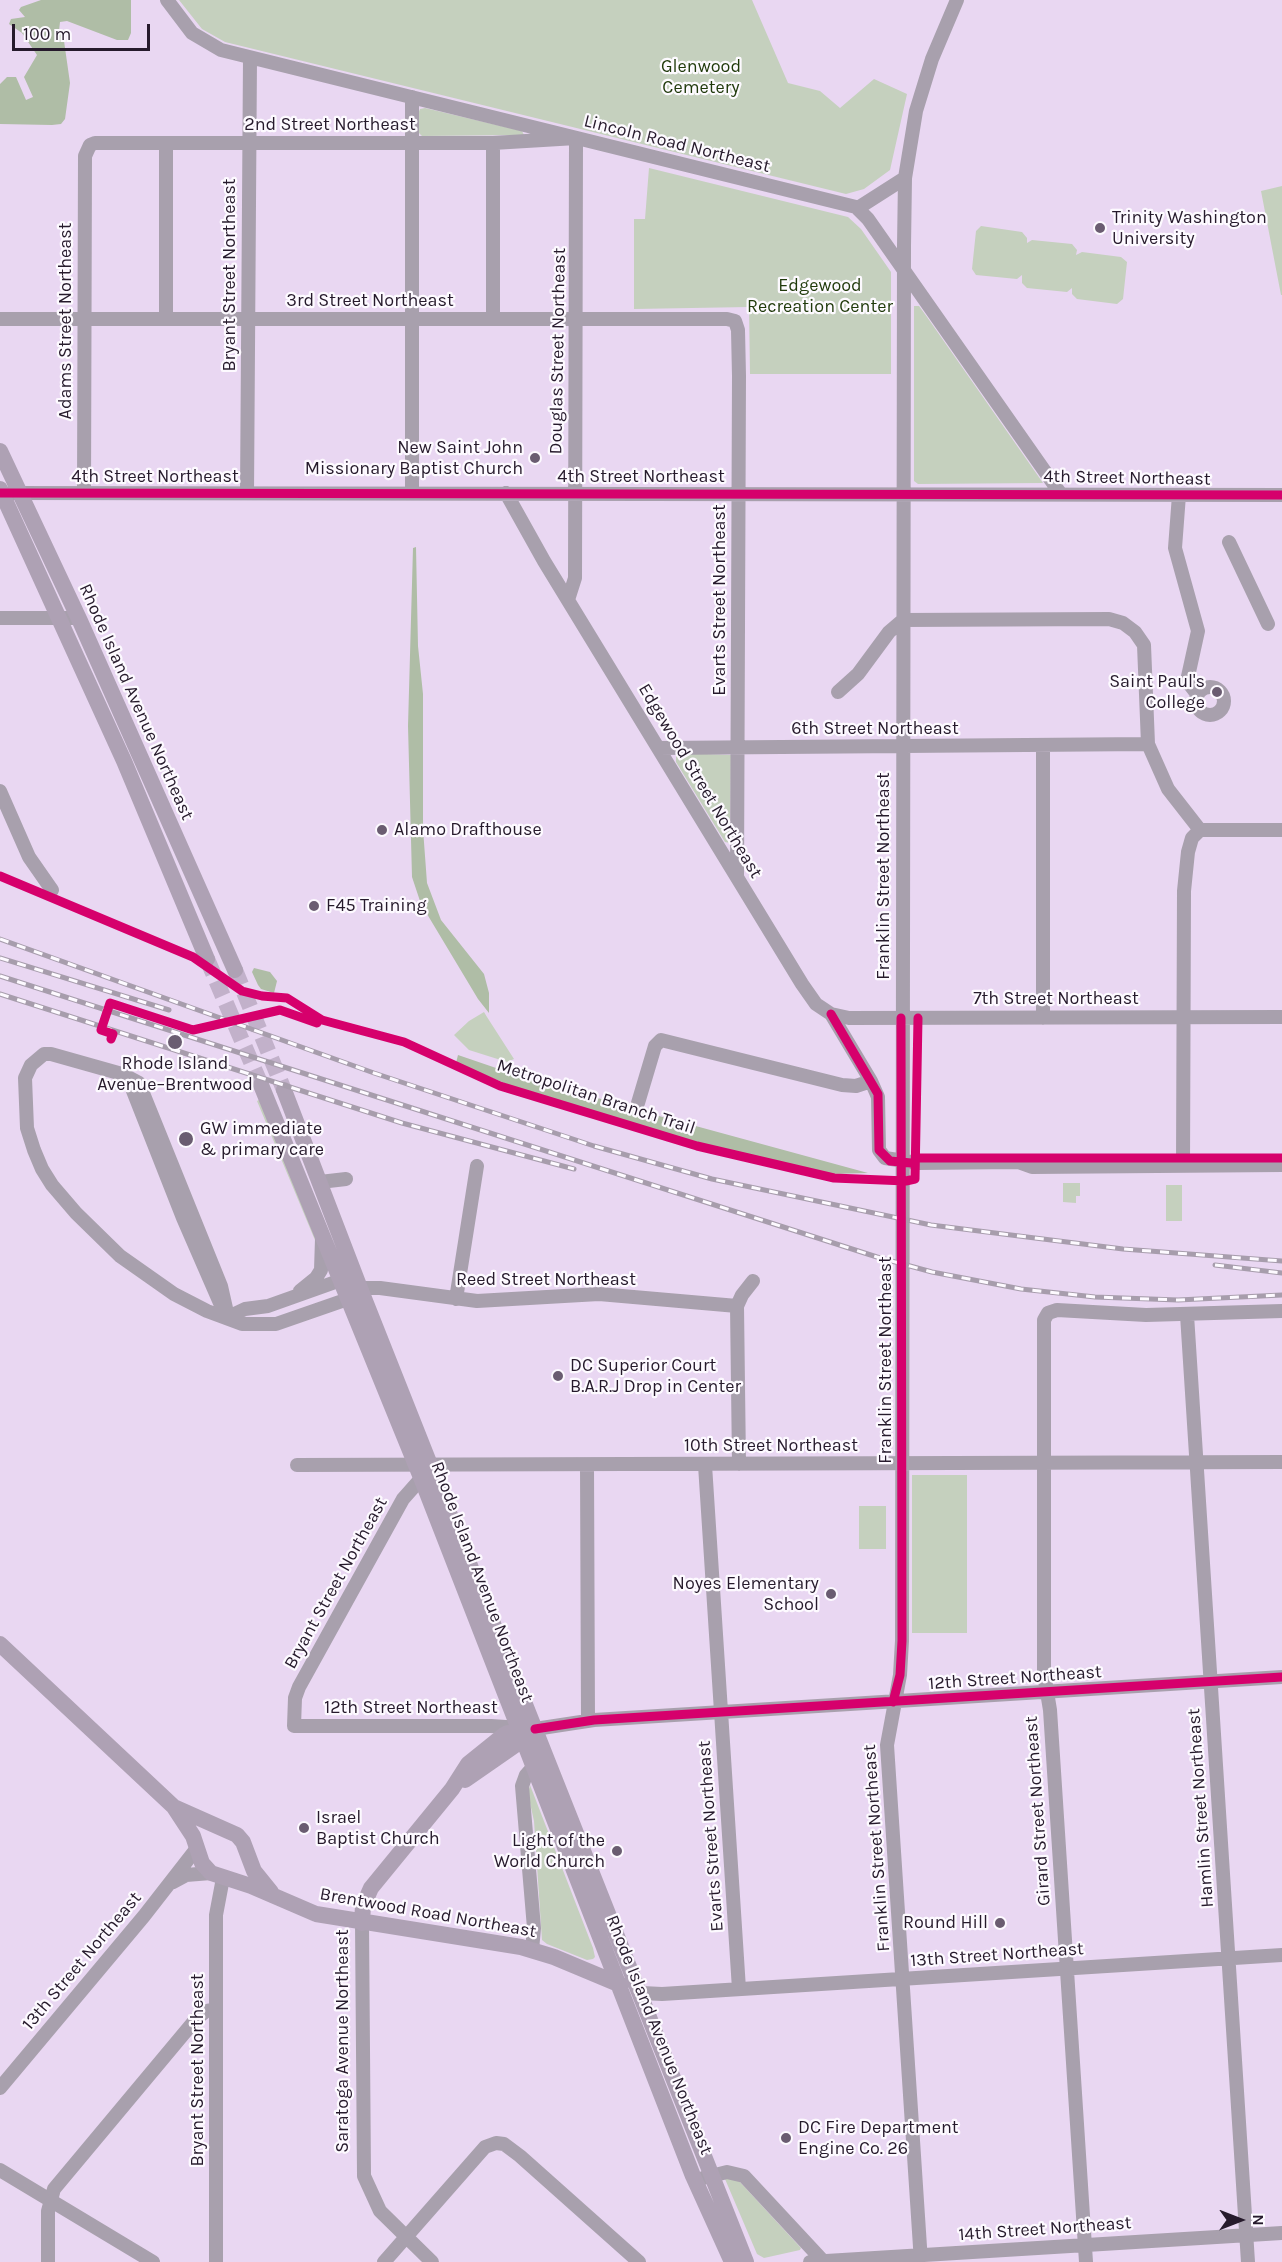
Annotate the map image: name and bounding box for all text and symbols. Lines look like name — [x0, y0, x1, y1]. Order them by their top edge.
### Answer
scale bar — [15, 12, 153, 50]
text: 100 m — [23, 23, 71, 45]
park label: Glenwood Cemetery — [661, 56, 741, 98]
street label: Lincoln Road Northeast — [582, 110, 772, 178]
street label: 2nd Street Northeast — [244, 114, 416, 136]
street label: Bryant Street Northeast — [219, 178, 241, 372]
place label: Trinity Washington University — [1112, 207, 1267, 250]
marker: Trinity Washington University — [1093, 221, 1107, 235]
street label: Adams Street Northeast — [55, 223, 77, 419]
street label: Douglas Street Northeast — [545, 247, 571, 455]
park label: Edgewood Recreation Center — [747, 275, 893, 318]
street label: 3rd Street Northeast — [286, 290, 454, 312]
place label: New Saint John Missionary Baptist Church — [305, 437, 523, 480]
marker: New Saint John Missionary Baptist Church — [528, 451, 542, 465]
street label: 4th Street Northeast — [71, 466, 239, 488]
street label: 4th Street Northeast — [557, 466, 725, 488]
street label: 4th Street Northeast — [1043, 466, 1211, 490]
street label: Evarts Street Northeast — [709, 504, 731, 696]
street label: Rhode Island Avenue Northeast — [74, 581, 198, 823]
place label: Saint Paul's College — [1109, 671, 1205, 714]
street label: Edgewood Street Northeast — [633, 680, 767, 882]
marker: Saint Paul's College — [1210, 685, 1224, 699]
street label: 6th Street Northeast — [791, 718, 959, 740]
street label: Franklin Street Northeast — [873, 772, 895, 980]
place label: Alamo Drafthouse — [394, 819, 542, 841]
marker: Alamo Drafthouse — [375, 823, 389, 837]
place label: F45 Training — [326, 895, 427, 917]
marker: F45 Training — [307, 899, 321, 913]
street label: 7th Street Northeast — [973, 988, 1139, 1010]
marker: Rhode Island Avenue–Brentwood — [166, 1033, 184, 1051]
place label: Rhode Island Avenue–Brentwood — [97, 1053, 253, 1096]
street label: Metropolitan Branch Trail — [494, 1055, 698, 1139]
place label: GW immediate & primary care — [200, 1118, 324, 1160]
marker: GW immediate & primary care — [177, 1130, 195, 1148]
street label: Franklin Street Northeast — [875, 1256, 897, 1464]
street label: Reed Street Northeast — [456, 1269, 636, 1291]
place label: DC Superior Court B.A.R.J Drop in Center — [570, 1355, 741, 1398]
marker: DC Superior Court B.A.R.J Drop in Center — [551, 1369, 565, 1383]
street label: 10th Street Northeast — [684, 1435, 858, 1457]
street label: Rhode Island Avenue Northeast — [426, 1458, 538, 1706]
street label: Bryant Street Northeast — [280, 1493, 392, 1673]
place label: Noyes Elementary School — [673, 1573, 819, 1616]
marker: Noyes Elementary School — [824, 1587, 838, 1601]
street label: 12th Street Northeast — [928, 1661, 1102, 1695]
street label: 12th Street Northeast — [324, 1697, 498, 1719]
street label: Hamlin Street Northeast — [1183, 1708, 1219, 1908]
street label: Girard Street Northeast — [1021, 1715, 1055, 1907]
street label: Evarts Street Northeast — [694, 1740, 728, 1932]
street label: Franklin Street Northeast — [859, 1744, 895, 1952]
place label: Israel Baptist Church — [316, 1807, 440, 1850]
marker: Israel Baptist Church — [297, 1821, 311, 1835]
place label: Light of the World Church — [494, 1830, 605, 1872]
marker: Light of the World Church — [610, 1844, 624, 1858]
street label: Brentwood Road Northeast — [318, 1883, 538, 1943]
street label: 13th Street Northeast — [18, 1887, 146, 2035]
street label: Rhode Island Avenue Northeast — [601, 1912, 717, 2158]
place label: Round Hill — [903, 1912, 988, 1934]
marker: Round Hill — [993, 1916, 1007, 1930]
street label: Saratoga Avenue Northeast — [332, 1929, 354, 2153]
street label: 13th Street Northeast — [910, 1938, 1084, 1972]
street label: Bryant Street Northeast — [187, 1973, 209, 2167]
place label: DC Fire Department Engine Co. 26 — [798, 2117, 959, 2160]
marker: DC Fire Department Engine Co. 26 — [779, 2131, 793, 2145]
north arrow — [1210, 2190, 1270, 2250]
street label: 14th Street Northeast — [958, 2212, 1132, 2246]
text: N — [1249, 2214, 1268, 2226]

